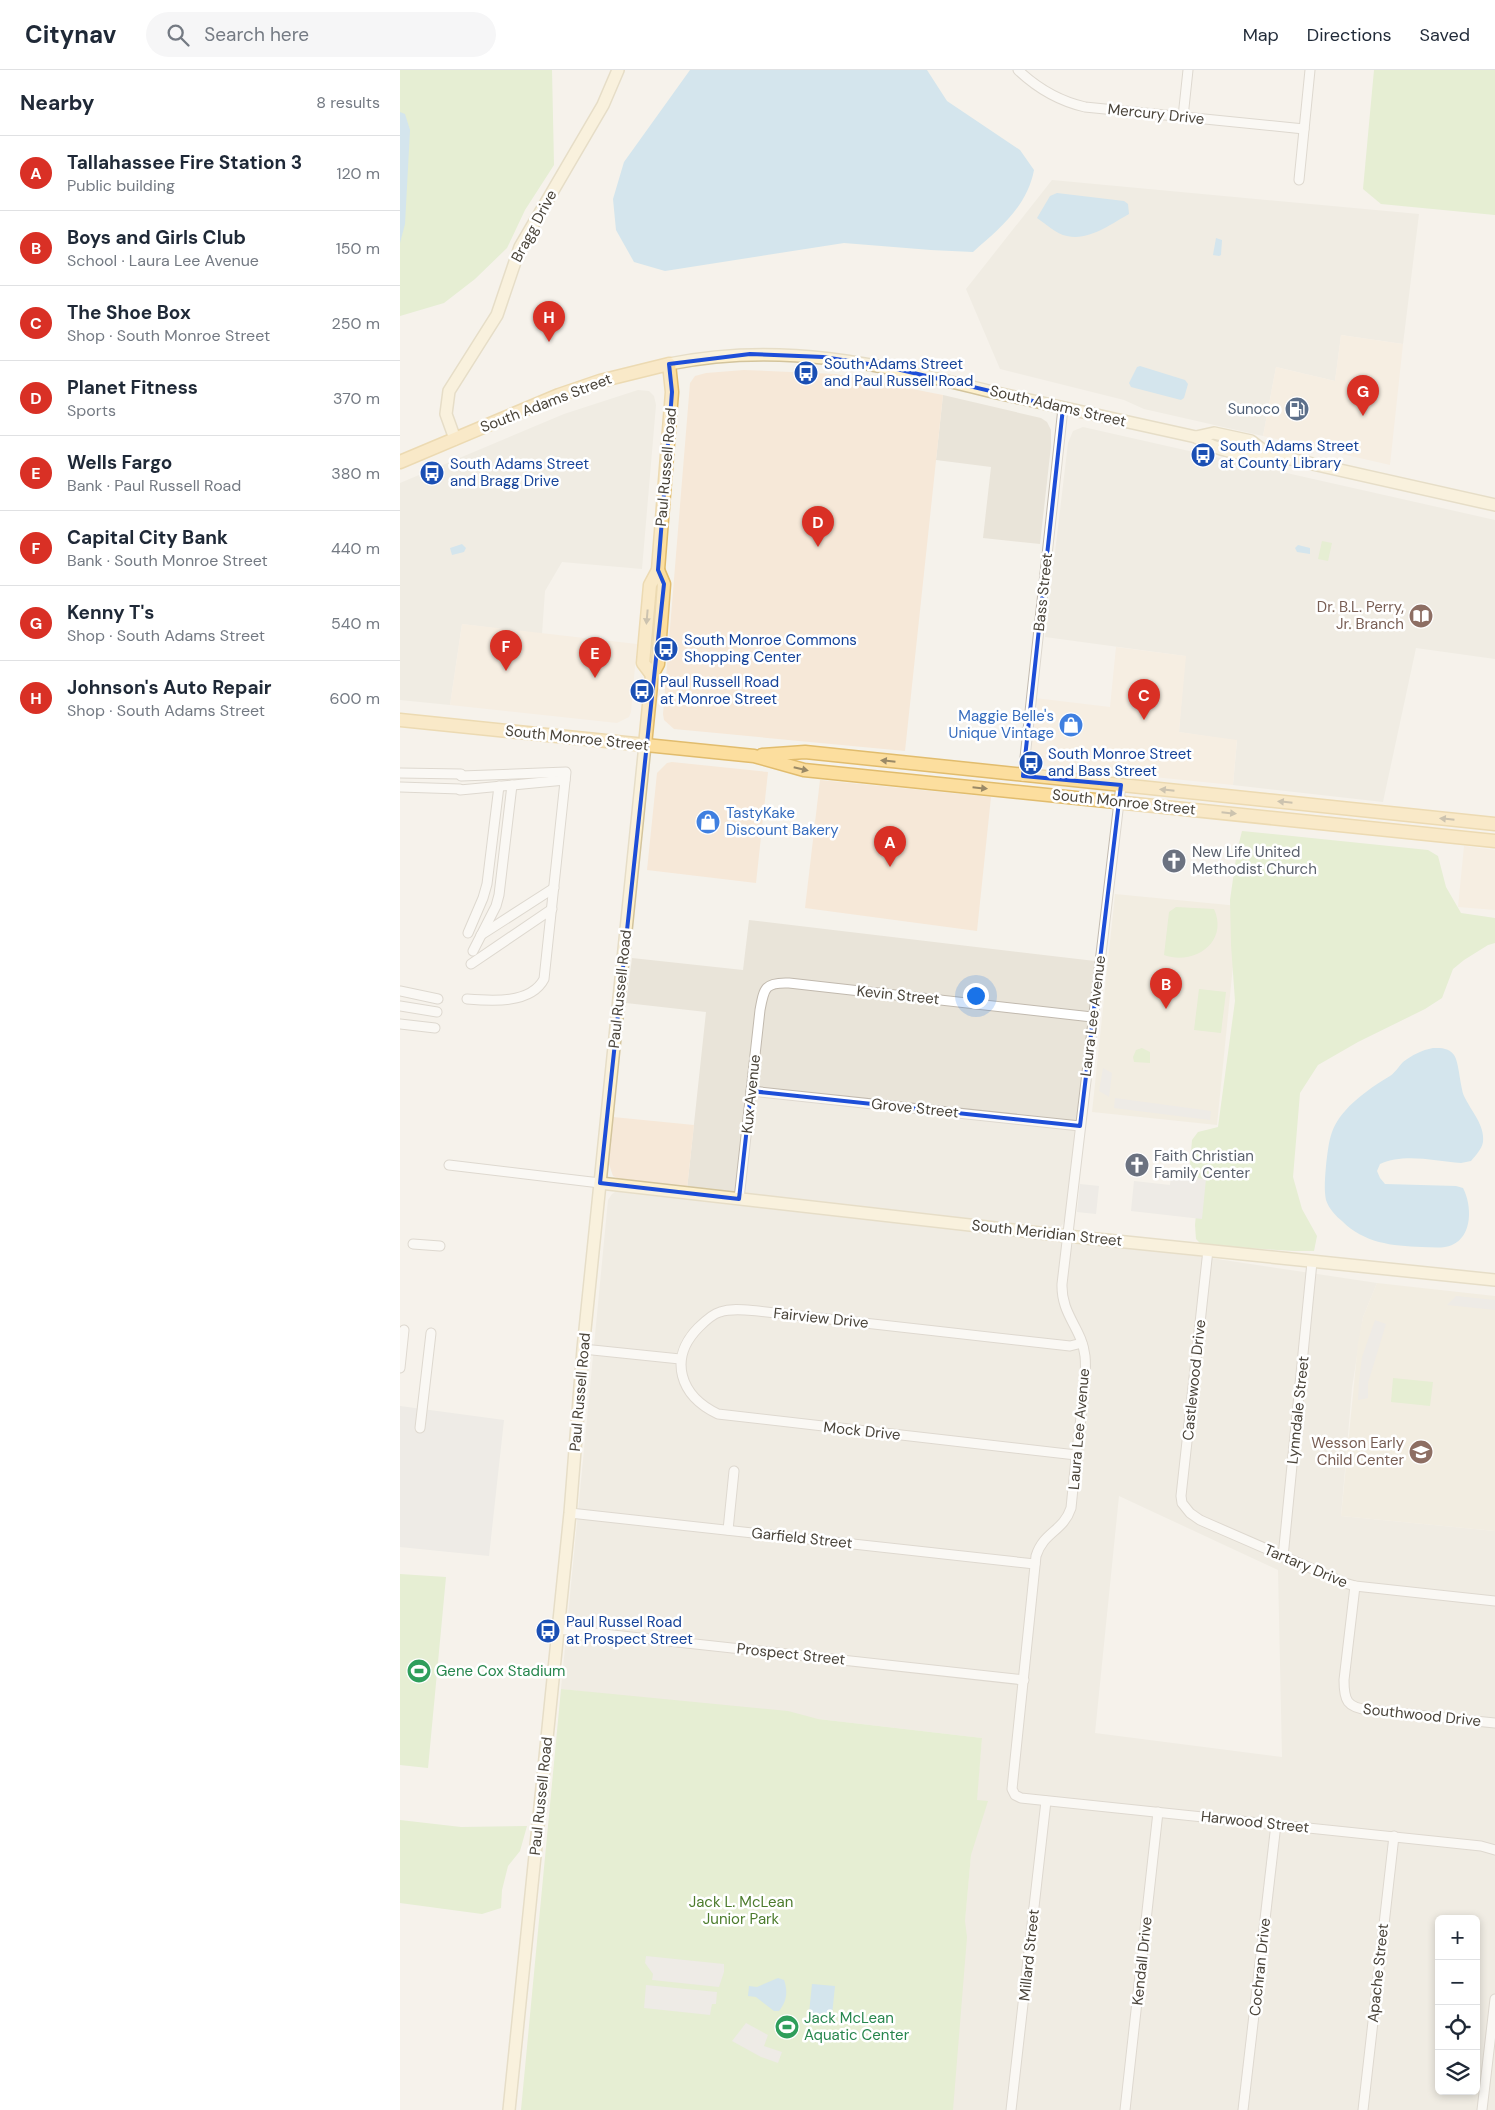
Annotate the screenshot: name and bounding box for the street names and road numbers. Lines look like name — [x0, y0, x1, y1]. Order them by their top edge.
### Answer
street label: Mercury Drive — [1107, 99, 1205, 129]
street label: Bragg Drive — [507, 186, 561, 266]
street label: South Adams Street — [477, 369, 615, 437]
street label: South Adams Street — [988, 381, 1128, 431]
street label: Paul Russell Road — [651, 407, 681, 527]
street label: Bass Street — [1029, 552, 1057, 632]
street label: South Monroe Street — [504, 721, 650, 755]
street label: South Monroe Street — [1051, 785, 1197, 819]
street label: Paul Russell Road — [604, 929, 636, 1049]
street label: Laura Lee Avenue — [1076, 954, 1110, 1078]
street label: Kevin Street — [856, 981, 940, 1009]
street label: Kux Avenue — [737, 1053, 765, 1135]
street label: Grove Street — [870, 1093, 960, 1123]
street label: South Meridian Street — [971, 1215, 1123, 1251]
street label: Fairview Drive — [772, 1303, 870, 1333]
street label: Castlewood Drive — [1178, 1319, 1210, 1441]
street label: Paul Russell Road — [565, 1332, 595, 1452]
street label: Lynndale Street — [1282, 1355, 1314, 1465]
street label: Laura Lee Avenue — [1064, 1367, 1094, 1491]
street label: Mock Drive — [823, 1417, 901, 1445]
street label: Garfield Street — [751, 1523, 854, 1553]
street label: Tartary Drive — [1261, 1540, 1351, 1592]
street label: Prospect Street — [736, 1638, 846, 1670]
street label: Southwood Drive — [1362, 1699, 1482, 1731]
street label: Paul Russell Road — [525, 1736, 557, 1856]
street label: Harwood Street — [1200, 1806, 1310, 1838]
street label: Millard Street — [1014, 1908, 1044, 2002]
street label: Kendall Drive — [1127, 1916, 1157, 2006]
street label: Cochran Drive — [1245, 1917, 1275, 2017]
street label: Apache Street — [1363, 1922, 1393, 2024]

